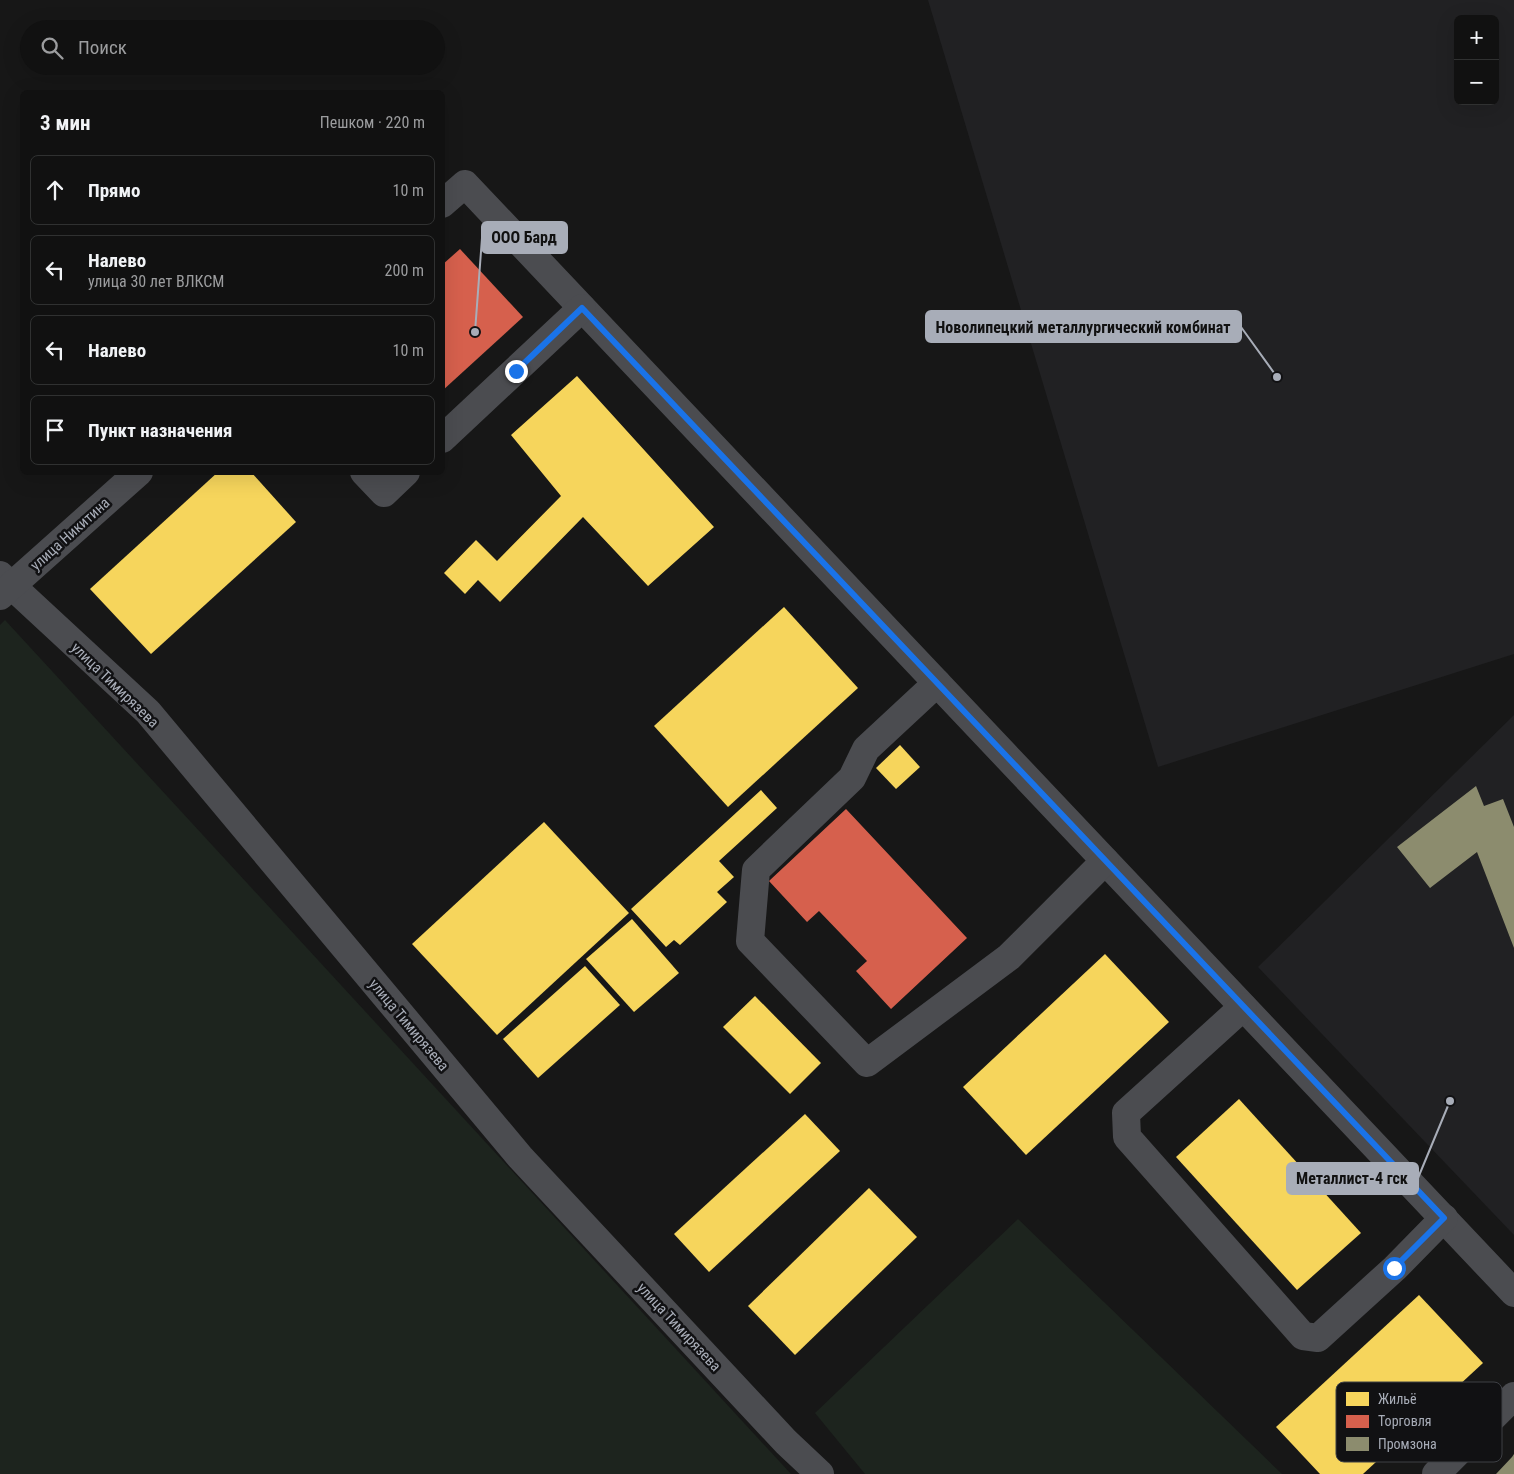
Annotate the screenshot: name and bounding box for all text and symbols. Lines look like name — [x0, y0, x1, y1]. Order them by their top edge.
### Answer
map controls — [1454, 15, 1499, 105]
button: + — [1454, 15, 1499, 60]
search box — [20, 20, 445, 75]
icon: search — [38, 34, 66, 62]
text: Поиск — [78, 36, 127, 59]
button: − — [1454, 60, 1499, 105]
text: 3 мин — [40, 111, 90, 135]
text: Пешком · 220 m — [320, 113, 425, 132]
icon: ahead — [41, 176, 69, 204]
text: Прямо — [88, 179, 141, 202]
text: 10 m — [392, 181, 424, 200]
callout: ООО Бард — [482, 222, 567, 253]
text: ООО Бард — [491, 228, 557, 247]
text: Налево — [88, 249, 146, 272]
icon: left — [41, 256, 69, 284]
text: 200 m — [385, 261, 424, 280]
text: улица 30 лет ВЛКСМ — [88, 272, 224, 291]
callout: Новолипецкий металлургический комбинат — [926, 311, 1241, 342]
text: Новолипецкий металлургический комбинат — [936, 318, 1230, 337]
icon: left — [41, 336, 69, 364]
text: Налево — [88, 339, 146, 362]
text: 10 m — [392, 341, 424, 360]
route end — [505, 360, 528, 383]
icon: arrive — [41, 416, 69, 444]
text: Пункт назначения — [88, 419, 232, 442]
street label: улица Никитина — [27, 494, 113, 574]
street label: улица Тимирязева — [68, 639, 162, 731]
street label: улица Тимирязева — [365, 975, 453, 1075]
callout: Металлист-4 гск — [1287, 1163, 1418, 1194]
text: Металлист-4 гск — [1296, 1169, 1408, 1188]
route start — [1383, 1257, 1406, 1280]
street label: улица Тимирязева — [633, 1279, 725, 1375]
legend — [1336, 1382, 1502, 1462]
text: Жильё — [1378, 1391, 1417, 1407]
text: Торговля — [1378, 1413, 1432, 1429]
text: Промзона — [1378, 1436, 1437, 1452]

